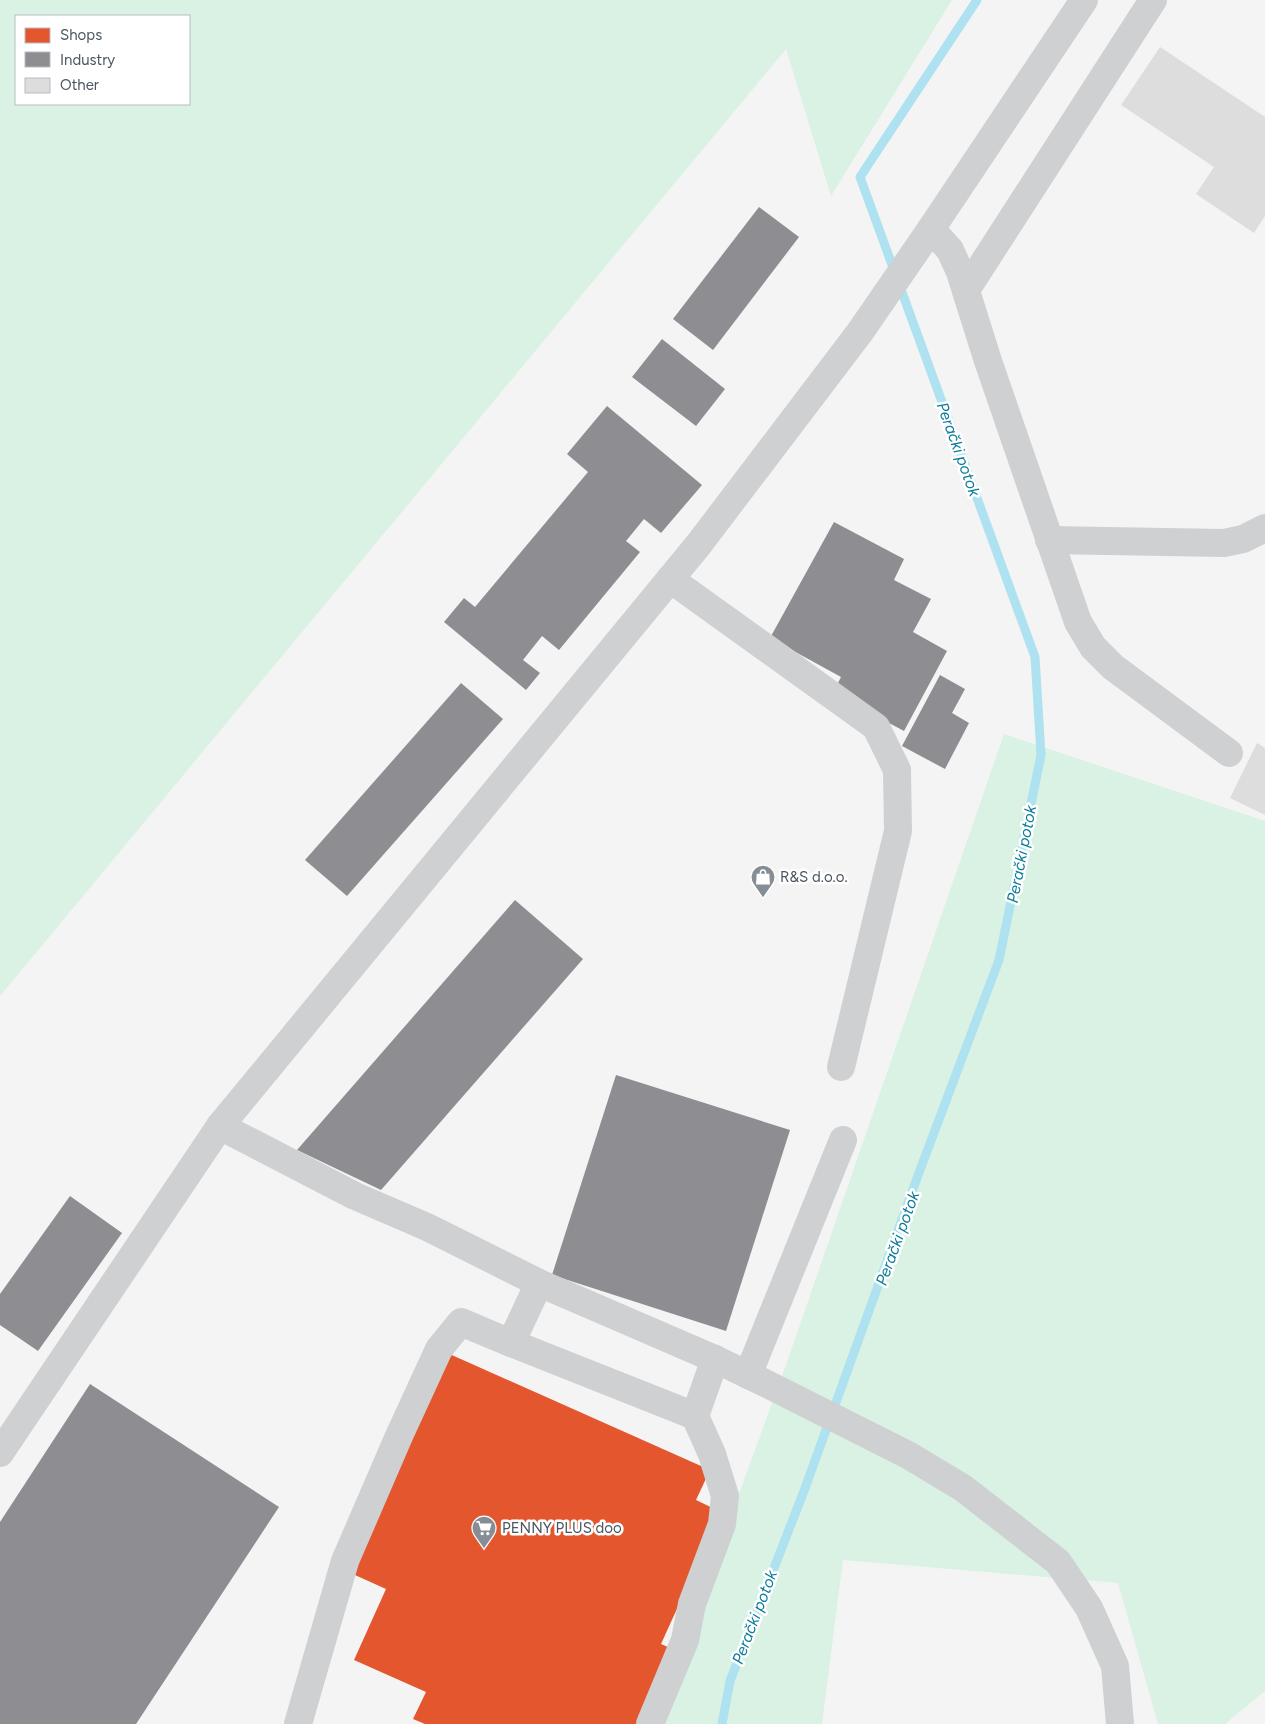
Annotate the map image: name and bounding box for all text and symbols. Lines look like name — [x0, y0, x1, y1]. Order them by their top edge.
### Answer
legend — [15, 15, 190, 105]
text: Shops — [60, 26, 102, 44]
text: Industry — [60, 51, 115, 69]
text: Other — [60, 76, 99, 94]
water label: Perački potok — [933, 400, 985, 500]
water label: Perački potok — [1003, 803, 1040, 904]
shop icon: R&S d.o.o. — [750, 864, 776, 898]
place label: R&S d.o.o. — [780, 868, 848, 886]
water label: Perački potok — [872, 1187, 924, 1288]
supermarket icon: PENNY PLUS doo — [471, 1515, 497, 1549]
place label: PENNY PLUS doo — [502, 1519, 622, 1537]
water label: Perački potok — [728, 1567, 781, 1667]

